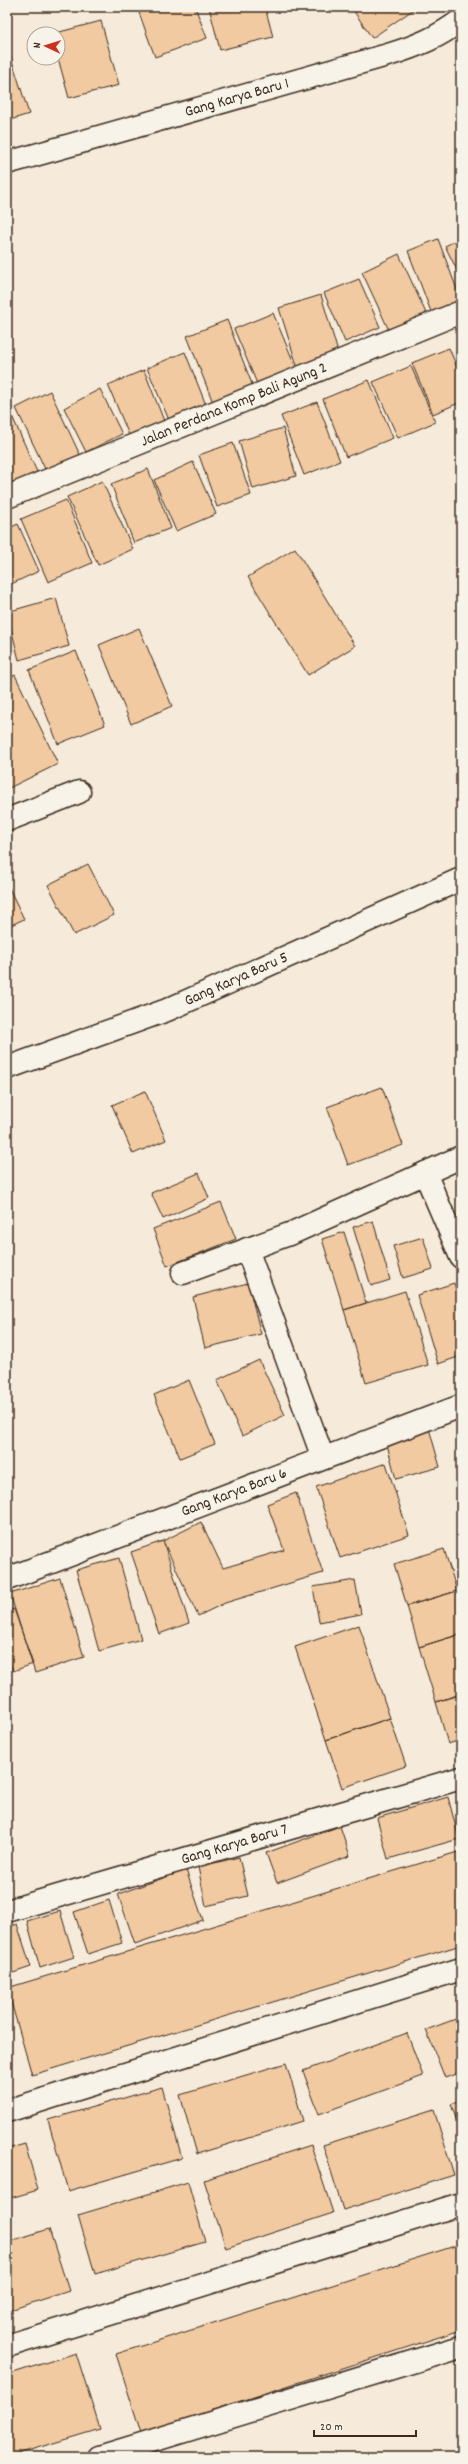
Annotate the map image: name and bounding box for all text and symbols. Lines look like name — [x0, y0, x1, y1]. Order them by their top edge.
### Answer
north arrow — [26, 26, 66, 66]
text: N — [30, 42, 46, 49]
street label: Gang Karya Baru 1 — [182, 72, 292, 123]
street label: Jalan Perdana Komp Bali Agung 2 — [137, 356, 331, 453]
street label: Gang Karya Baru 5 — [181, 946, 292, 1012]
street label: Gang Karya Baru 6 — [178, 1462, 291, 1523]
street label: Gang Karya Baru 7 — [178, 1818, 290, 1871]
scale bar — [314, 2412, 416, 2438]
text: 20 m — [320, 2419, 343, 2436]

